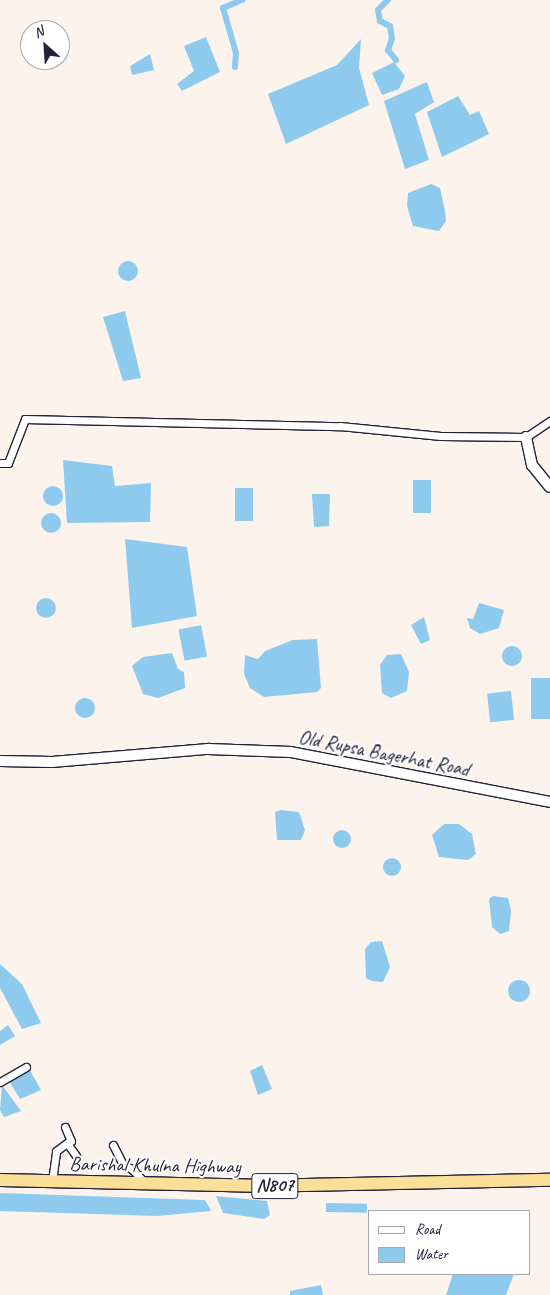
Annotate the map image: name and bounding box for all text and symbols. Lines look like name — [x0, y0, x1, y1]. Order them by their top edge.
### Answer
north arrow — [20, 20, 70, 70]
text: N — [31, 22, 46, 42]
street label: Old Rupsa Bagerhat Road — [297, 725, 471, 781]
street label: Barishal Khulna Highway — [69, 1152, 241, 1178]
road number: N807 — [251, 1170, 299, 1202]
legend — [368, 1210, 530, 1275]
text: Road — [415, 1220, 440, 1239]
text: Water — [415, 1245, 448, 1264]

